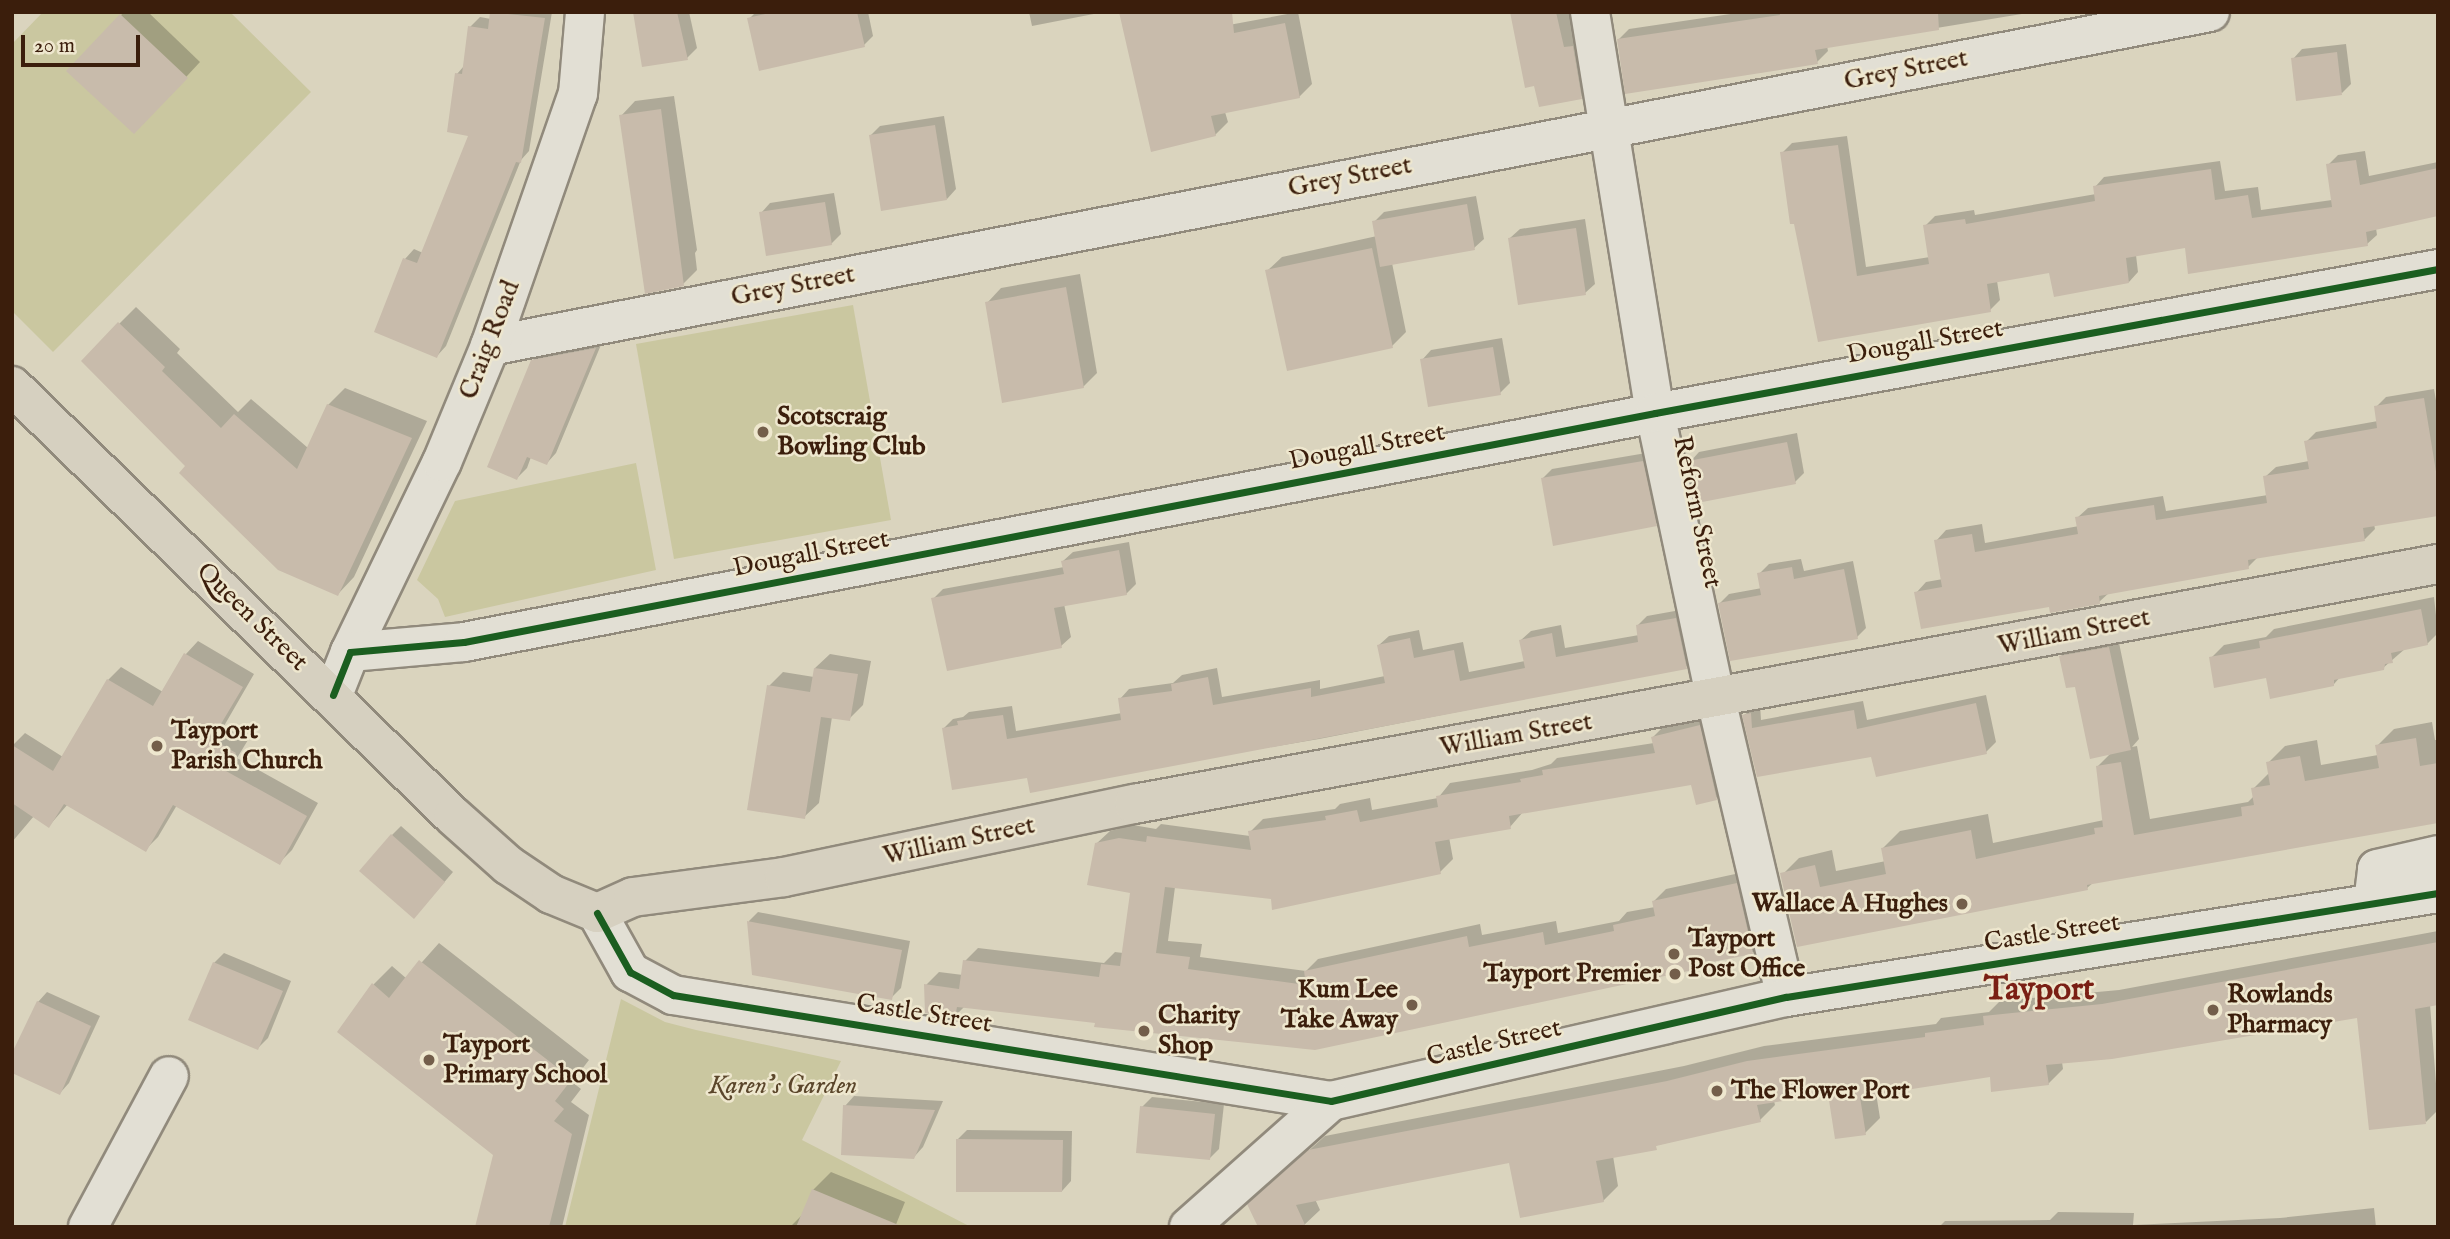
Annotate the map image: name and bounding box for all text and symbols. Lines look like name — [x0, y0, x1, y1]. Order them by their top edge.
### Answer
scale bar — [24, 21, 144, 65]
text: 20 m — [34, 33, 75, 60]
street label: Grey Street — [1842, 43, 1970, 97]
street label: Grey Street — [1286, 150, 1414, 204]
street label: Grey Street — [729, 259, 857, 313]
street label: Craig Road — [453, 276, 527, 404]
street label: Dougall Street — [1844, 313, 2006, 371]
place label: Scotscraig Bowling Club — [777, 401, 926, 462]
street label: Dougall Street — [1286, 417, 1448, 477]
marker: Scotscraig Bowling Club — [755, 424, 771, 440]
street label: Reform Street — [1666, 433, 1728, 591]
street label: Dougall Street — [730, 524, 892, 584]
street label: Queen Street — [190, 556, 314, 678]
street label: William Street — [1995, 602, 2153, 662]
street label: William Street — [1437, 706, 1595, 764]
place label: Tayport Parish Church — [171, 715, 323, 776]
marker: Tayport Parish Church — [149, 738, 165, 754]
street label: William Street — [880, 810, 1038, 872]
place label: Wallace A Hughes — [1752, 888, 1948, 920]
marker: Wallace A Hughes — [1954, 896, 1970, 912]
street label: Castle Street — [1982, 907, 2122, 959]
place label: Tayport Post Office — [1688, 923, 1805, 984]
marker: Tayport Post Office — [1666, 946, 1682, 962]
place label: Tayport Premier — [1483, 958, 1661, 990]
marker: Tayport Premier — [1667, 966, 1683, 982]
district label: Tayport — [1984, 971, 2094, 1011]
place label: Kum Lee Take Away — [1281, 974, 1398, 1036]
place label: Rowlands Pharmacy — [2227, 979, 2333, 1040]
street label: Castle Street — [854, 988, 994, 1040]
marker: Kum Lee Take Away — [1404, 997, 1420, 1013]
place label: Charity Shop — [1158, 1000, 1240, 1062]
marker: Rowlands Pharmacy — [2205, 1002, 2221, 1018]
street label: Castle Street — [1424, 1012, 1564, 1074]
marker: Charity Shop — [1136, 1023, 1152, 1039]
place label: Tayport Primary School — [443, 1029, 607, 1090]
marker: Tayport Primary School — [421, 1052, 437, 1068]
park label: Karen's Garden — [709, 1070, 857, 1102]
place label: The Flower Port — [1731, 1075, 1910, 1107]
marker: The Flower Port — [1709, 1083, 1725, 1099]

